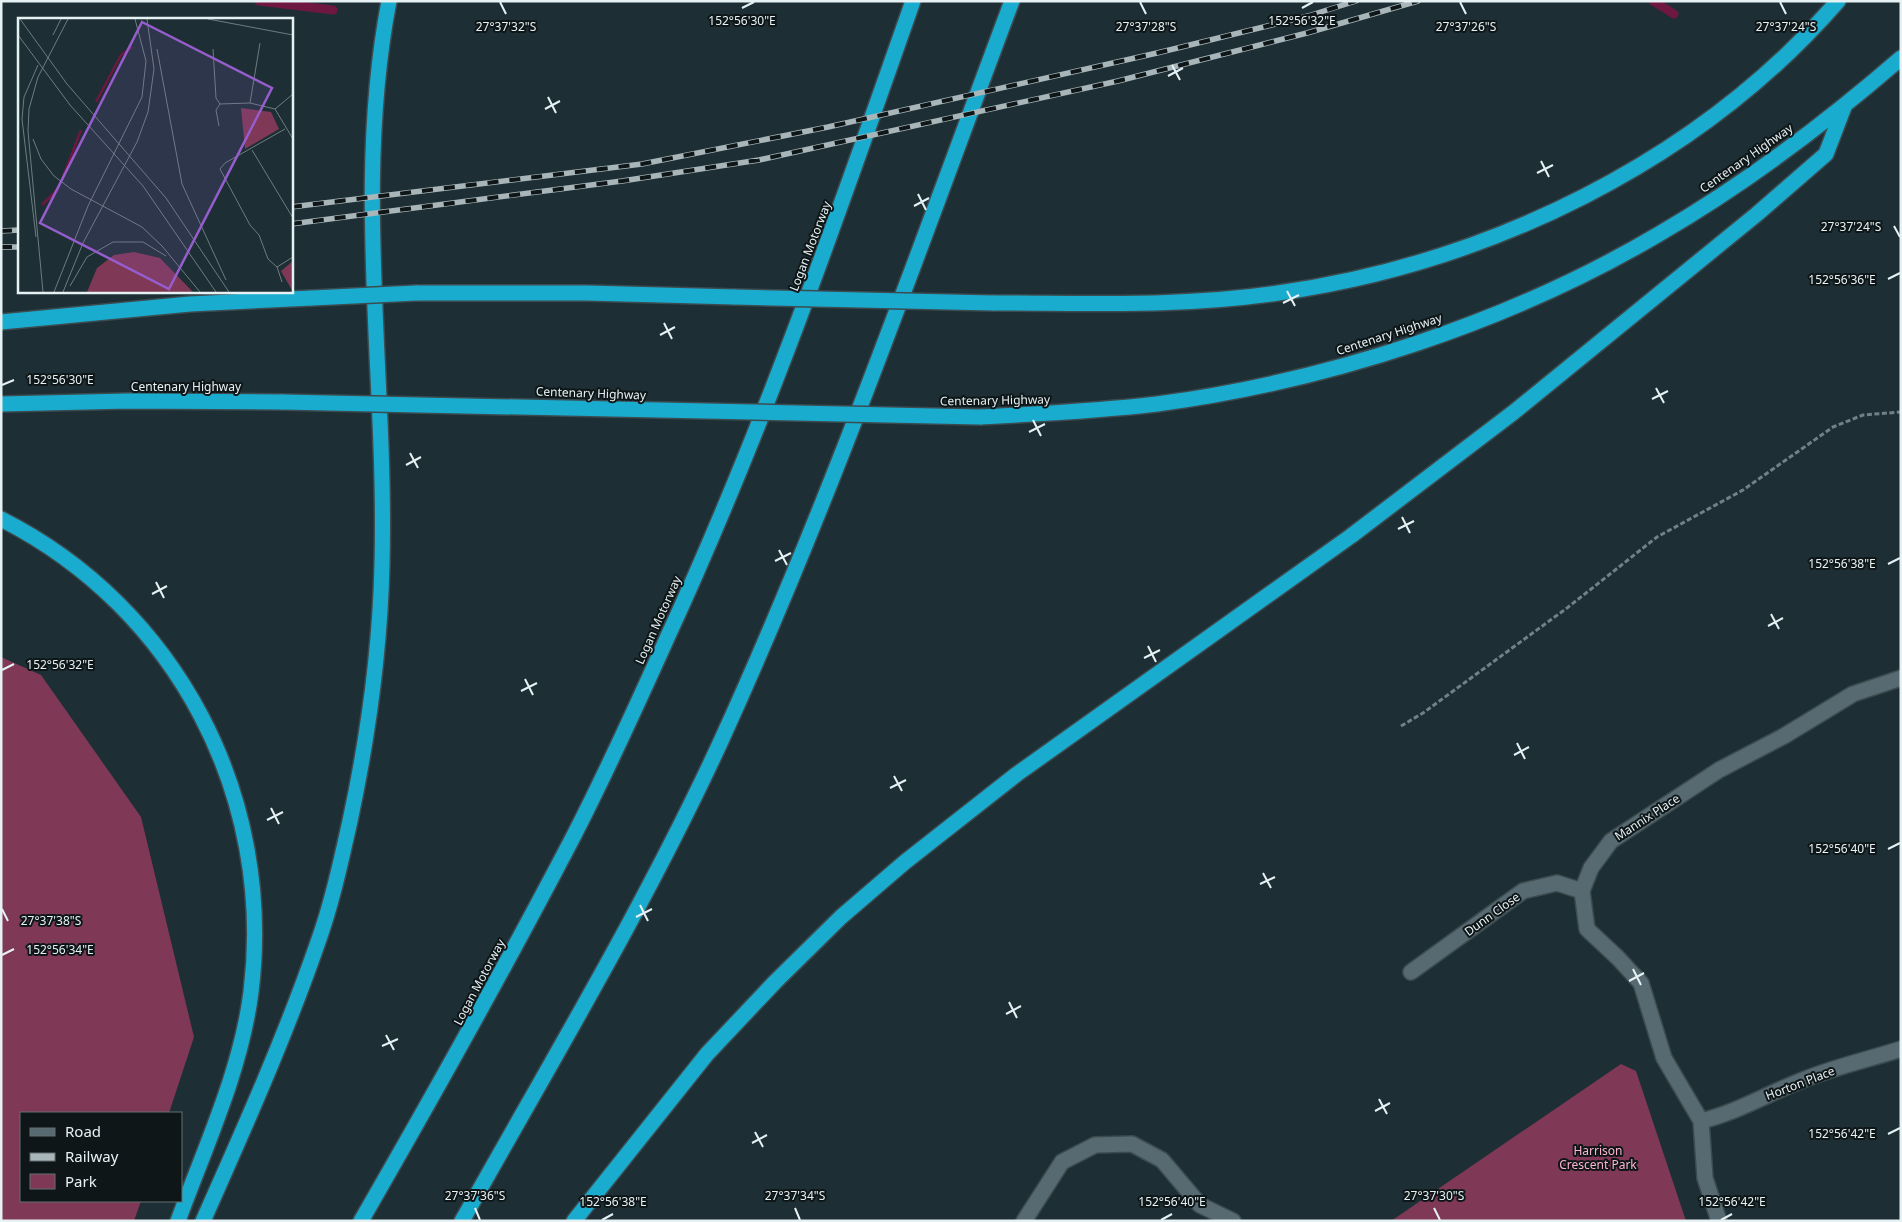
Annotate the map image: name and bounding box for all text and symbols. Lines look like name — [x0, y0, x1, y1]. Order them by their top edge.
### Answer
text: 152°56'30"E — [708, 12, 776, 29]
text: 152°56'32"E — [1268, 12, 1336, 29]
inset map — [18, 18, 292, 292]
text: 27°37'32"S — [476, 18, 537, 35]
text: 27°37'28"S — [1116, 18, 1177, 35]
text: 27°37'26"S — [1436, 18, 1497, 35]
text: 27°37'24"S — [1756, 18, 1817, 35]
street label: Centenary Highway — [1696, 119, 1797, 197]
street label: Logan Motorway — [785, 198, 835, 293]
text: 27°37'24"S — [1821, 218, 1882, 235]
text: 152°56'36"E — [1808, 271, 1876, 288]
street label: Centenary Highway — [1334, 309, 1445, 359]
text: 152°56'30"E — [26, 371, 94, 388]
street label: Centenary Highway — [131, 378, 242, 395]
street label: Centenary Highway — [536, 383, 647, 403]
street label: Centenary Highway — [940, 391, 1051, 409]
text: 152°56'38"E — [1808, 555, 1876, 572]
street label: Logan Motorway — [631, 572, 685, 667]
text: 152°56'32"E — [26, 656, 94, 673]
street label: Mannix Place — [1611, 789, 1683, 844]
text: 152°56'40"E — [1808, 840, 1876, 857]
street label: Dunn Close — [1461, 888, 1523, 940]
text: 27°37'38"S — [21, 912, 82, 929]
street label: Logan Motorway — [449, 935, 509, 1028]
text: 152°56'34"E — [26, 941, 94, 958]
street label: Horton Place — [1763, 1062, 1837, 1104]
legend — [20, 1112, 182, 1202]
text: Road — [65, 1121, 101, 1141]
text: 152°56'42"E — [1808, 1125, 1876, 1142]
park label: Harrison Crescent Park — [1559, 1142, 1637, 1173]
text: Railway — [65, 1146, 119, 1166]
text: Park — [65, 1171, 97, 1191]
text: 27°37'36"S — [445, 1187, 506, 1204]
text: 27°37'34"S — [765, 1187, 826, 1204]
text: 27°37'30"S — [1404, 1187, 1465, 1204]
text: 152°56'38"E — [579, 1193, 647, 1210]
text: 152°56'40"E — [1138, 1193, 1206, 1210]
text: 152°56'42"E — [1698, 1193, 1766, 1210]

